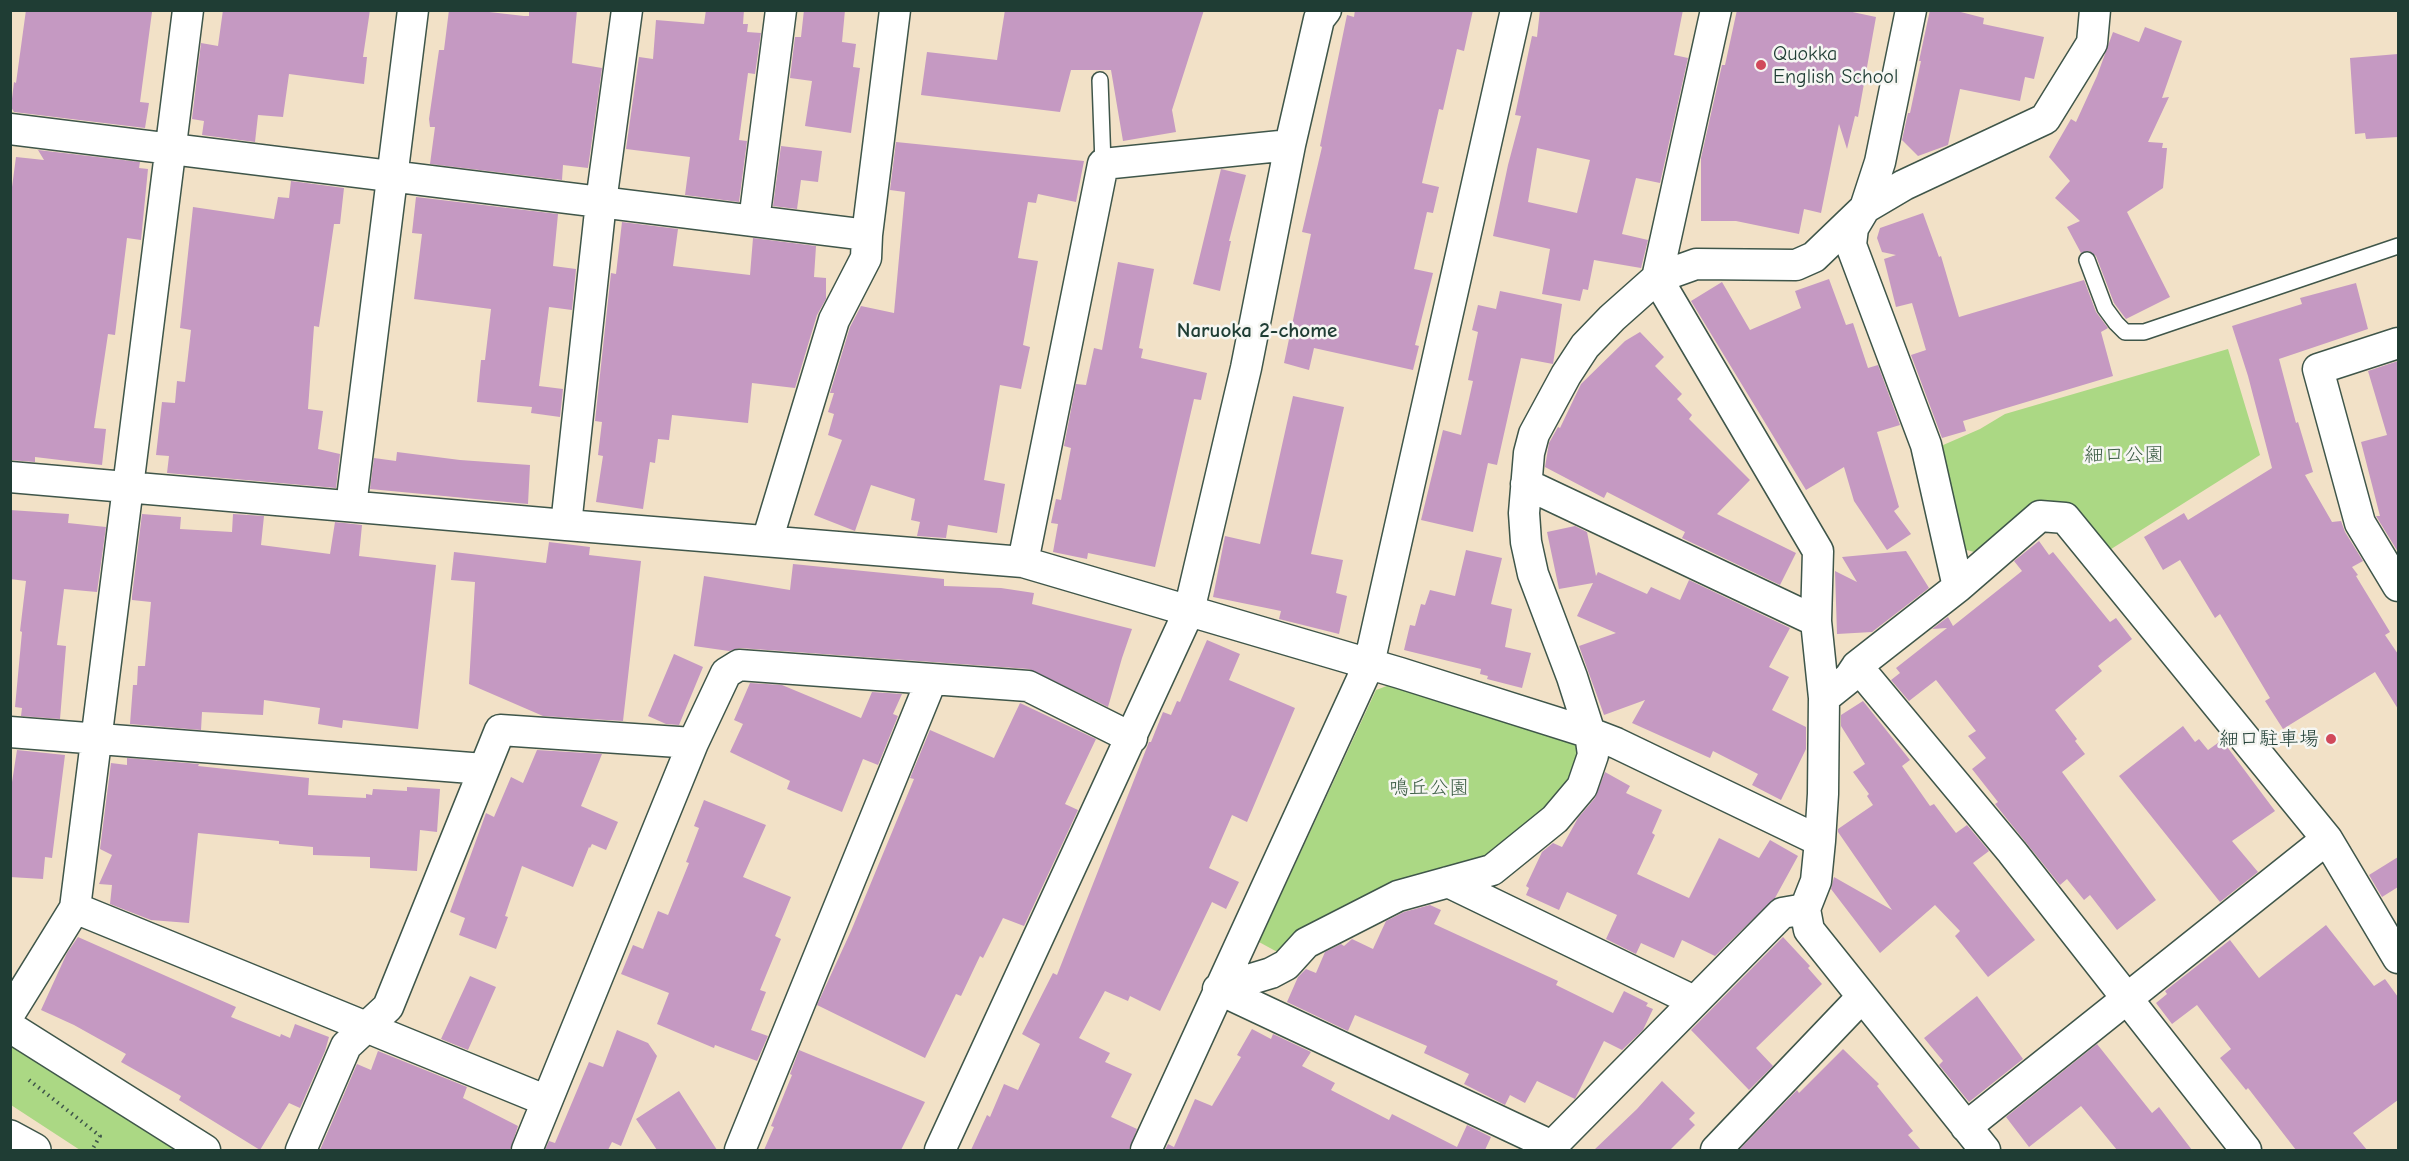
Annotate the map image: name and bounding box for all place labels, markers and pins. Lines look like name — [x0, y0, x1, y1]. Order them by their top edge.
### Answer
place label: Quokka English School — [1773, 42, 1898, 89]
marker: Quokka English School — [1754, 58, 1768, 72]
place label: 細口駐車場 — [2219, 727, 2319, 751]
marker: 細口駐車場 — [2324, 732, 2338, 746]

